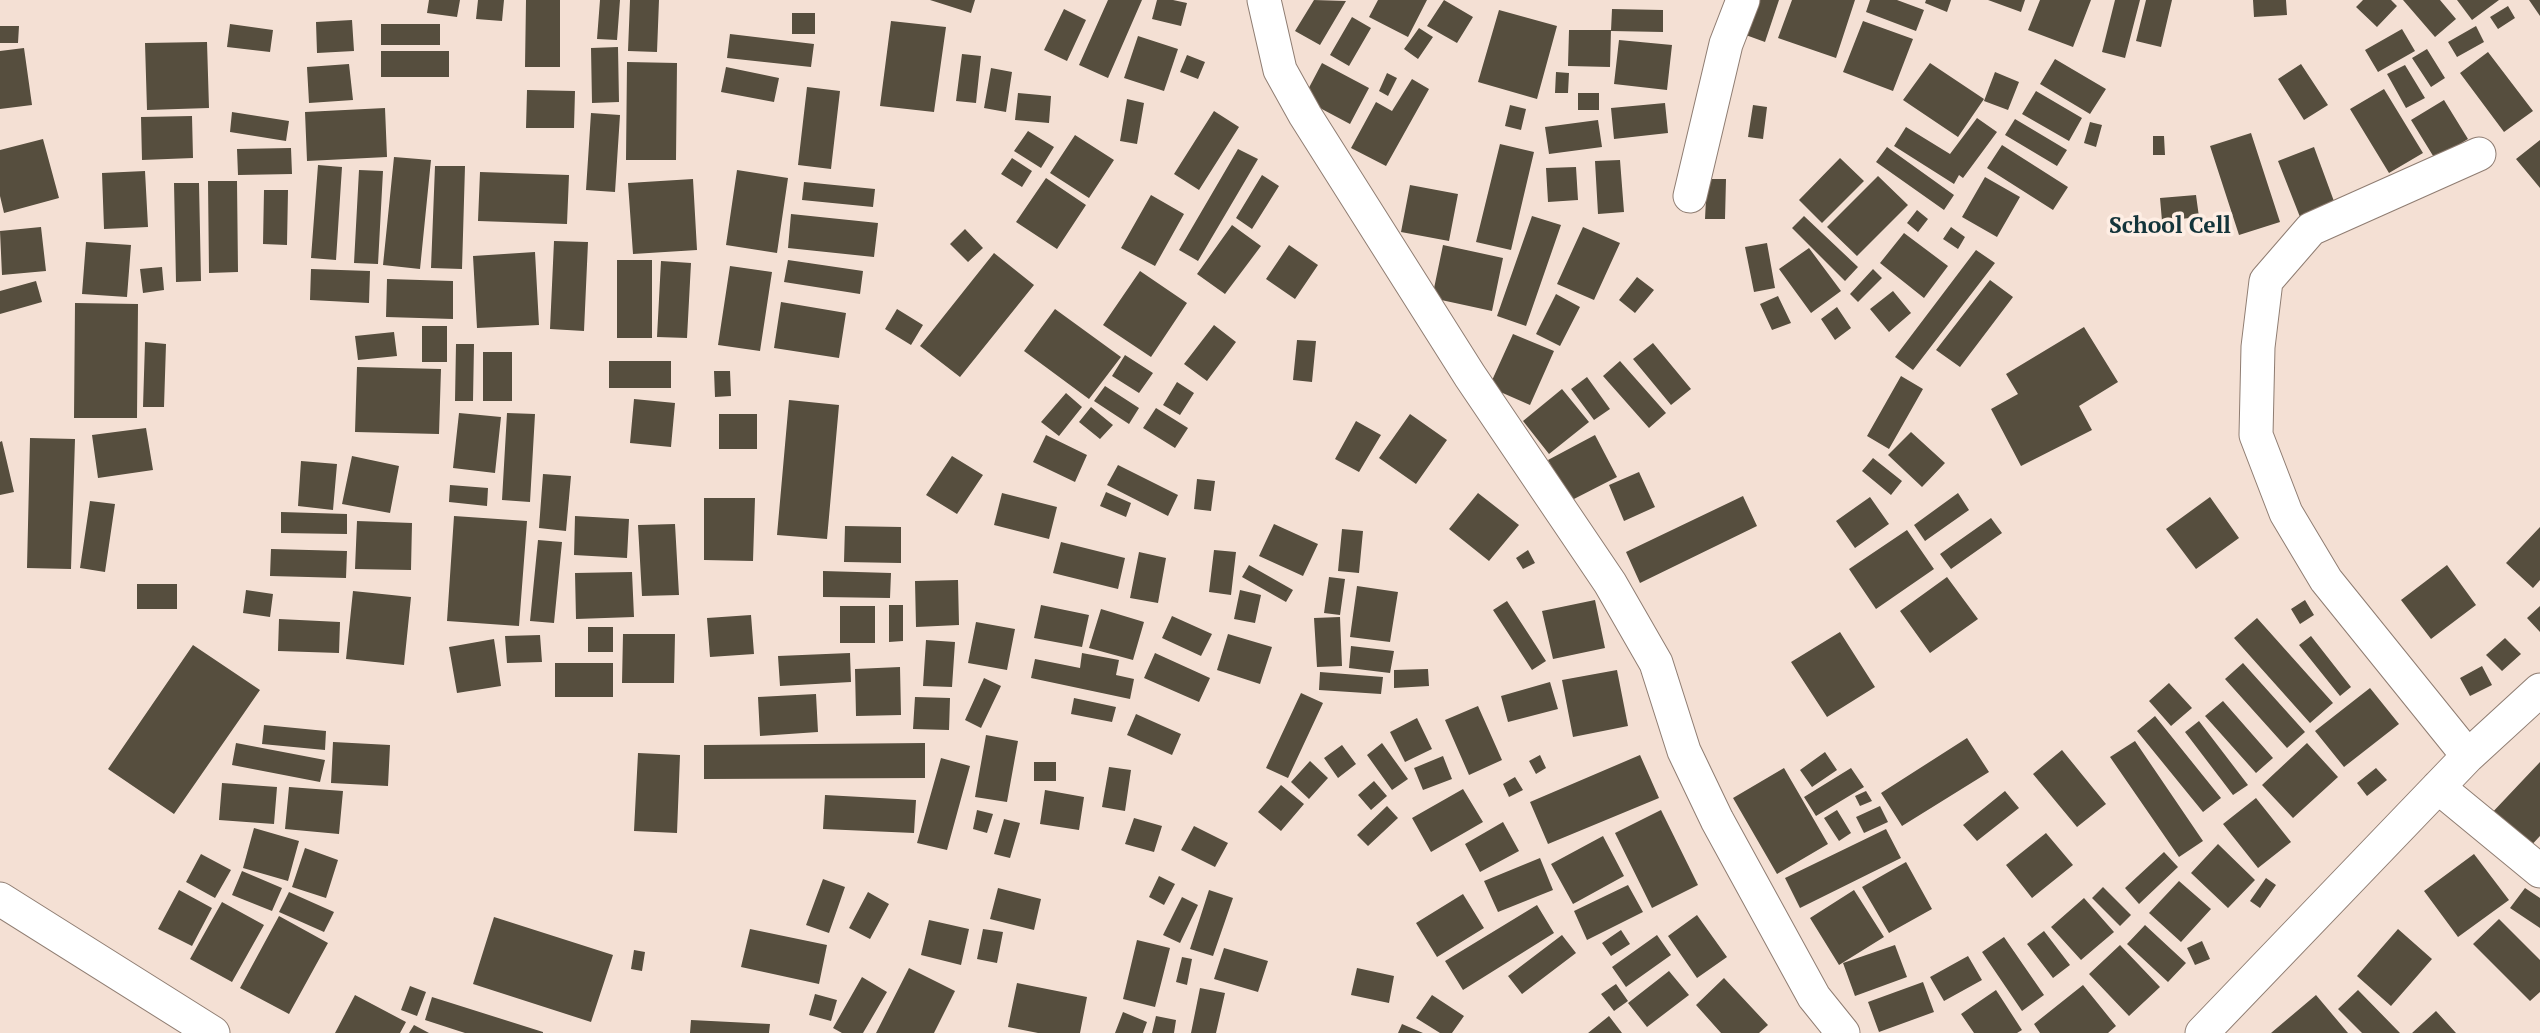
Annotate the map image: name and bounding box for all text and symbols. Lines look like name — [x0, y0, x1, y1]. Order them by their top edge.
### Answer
district label: School Cell — [2109, 212, 2231, 240]

